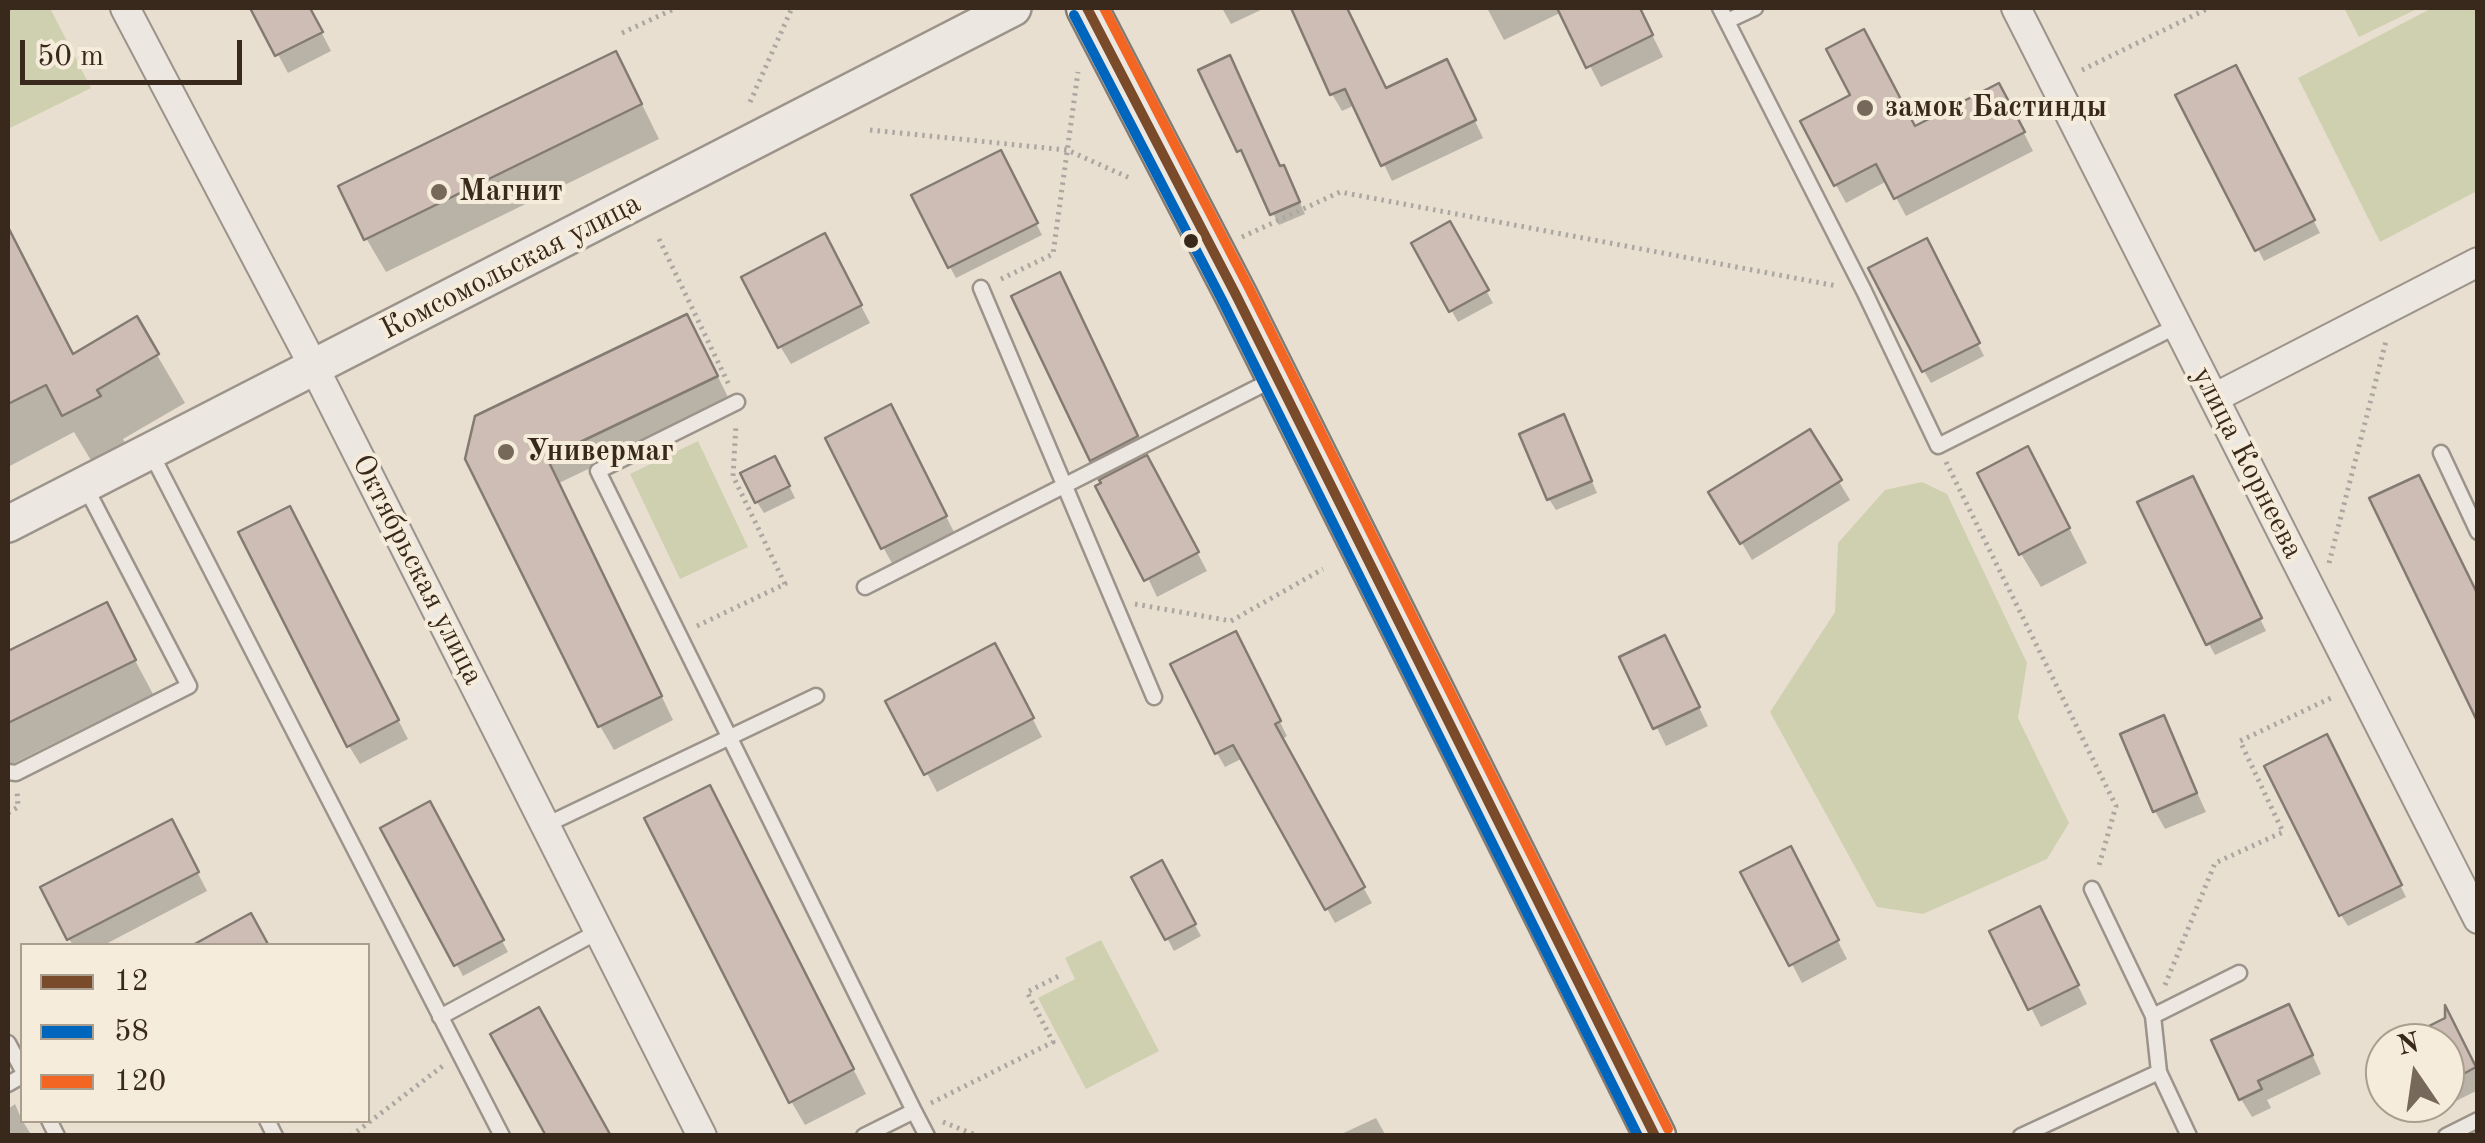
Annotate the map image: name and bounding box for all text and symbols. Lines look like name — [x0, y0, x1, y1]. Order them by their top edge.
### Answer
scale bar — [25, 20, 248, 82]
text: 50 m — [37, 42, 104, 72]
place label: замок Бастинды — [1885, 90, 2107, 126]
marker: замок Бастинды — [1854, 97, 1876, 119]
place label: Магнит — [459, 174, 563, 210]
marker: Магнит — [428, 181, 450, 203]
street label: Комсомольская улица — [375, 186, 647, 348]
unlabelled marker — [1181, 231, 1201, 251]
street label: улица Корнеева — [2183, 361, 2311, 565]
place label: Универмаг — [526, 434, 674, 470]
marker: Универмаг — [495, 441, 517, 463]
street label: Октябрьская улица — [343, 449, 491, 691]
legend — [20, 943, 370, 1123]
text: 12 — [114, 967, 149, 997]
text: 58 — [114, 1017, 149, 1047]
north arrow — [2365, 1023, 2465, 1123]
text: N — [2395, 1030, 2422, 1062]
text: 120 — [114, 1067, 166, 1097]

